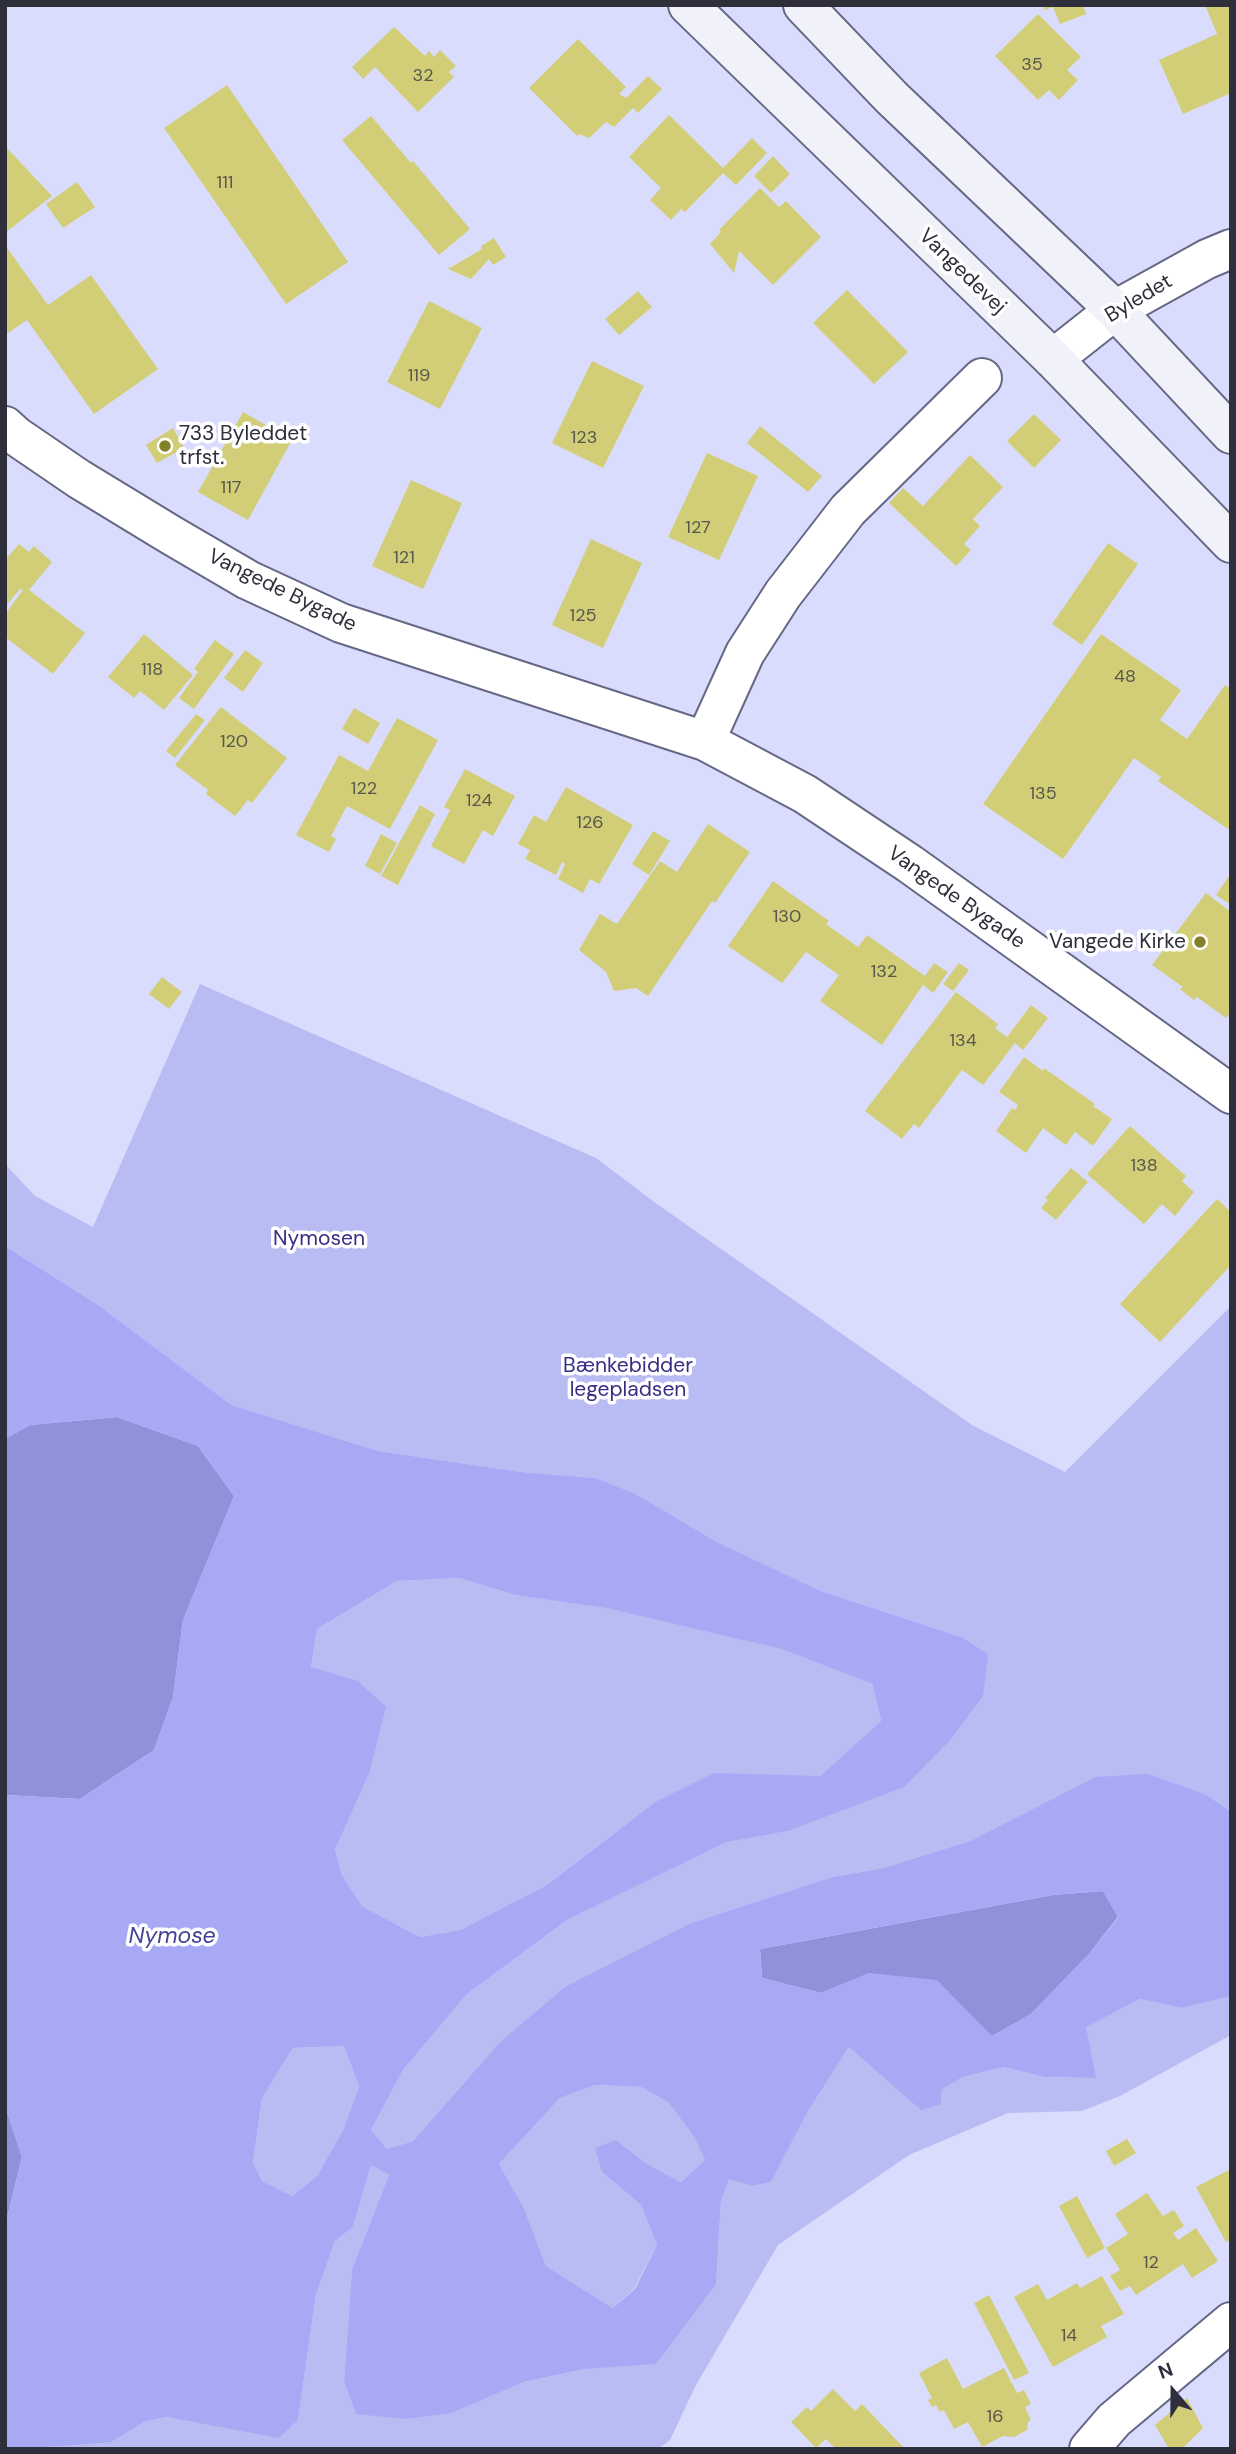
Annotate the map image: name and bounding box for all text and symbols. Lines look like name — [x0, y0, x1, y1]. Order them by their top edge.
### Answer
house number: 35 — [1021, 54, 1043, 76]
house number: 32 — [412, 65, 434, 87]
house number: 111 — [217, 172, 233, 194]
street label: Vangedevej — [913, 224, 1011, 320]
street label: Byledet — [1101, 269, 1177, 329]
house number: 119 — [408, 365, 430, 387]
place label: 733 Byleddet trfst. — [179, 421, 307, 471]
house number: 123 — [571, 427, 597, 449]
marker: 733 Byleddet trfst. — [157, 438, 173, 454]
house number: 117 — [221, 477, 241, 499]
house number: 127 — [685, 517, 711, 539]
street label: Vangede Bygade — [204, 544, 360, 638]
house number: 121 — [393, 547, 415, 569]
house number: 125 — [570, 605, 596, 627]
house number: 118 — [141, 659, 163, 681]
house number: 48 — [1114, 666, 1136, 688]
house number: 120 — [220, 731, 248, 753]
house number: 122 — [351, 778, 377, 800]
house number: 135 — [1029, 783, 1057, 805]
house number: 124 — [466, 790, 492, 812]
house number: 126 — [576, 812, 604, 834]
street label: Vangede Bygade — [882, 841, 1030, 955]
house number: 130 — [773, 906, 801, 928]
place label: Vangede Kirke — [1049, 929, 1186, 955]
marker: Vangede Kirke — [1192, 934, 1208, 950]
house number: 132 — [871, 961, 897, 983]
house number: 134 — [949, 1030, 977, 1052]
house number: 138 — [1130, 1155, 1158, 1177]
park label: Nymosen — [273, 1226, 365, 1252]
park label: Bænkebidder legepladsen — [563, 1353, 693, 1403]
water label: Nymose — [129, 1923, 215, 1951]
house number: 12 — [1143, 2252, 1159, 2274]
house number: 14 — [1061, 2325, 1077, 2347]
north arrow — [1138, 2356, 1208, 2426]
text: N — [1155, 2357, 1176, 2385]
house number: 16 — [987, 2406, 1003, 2428]

